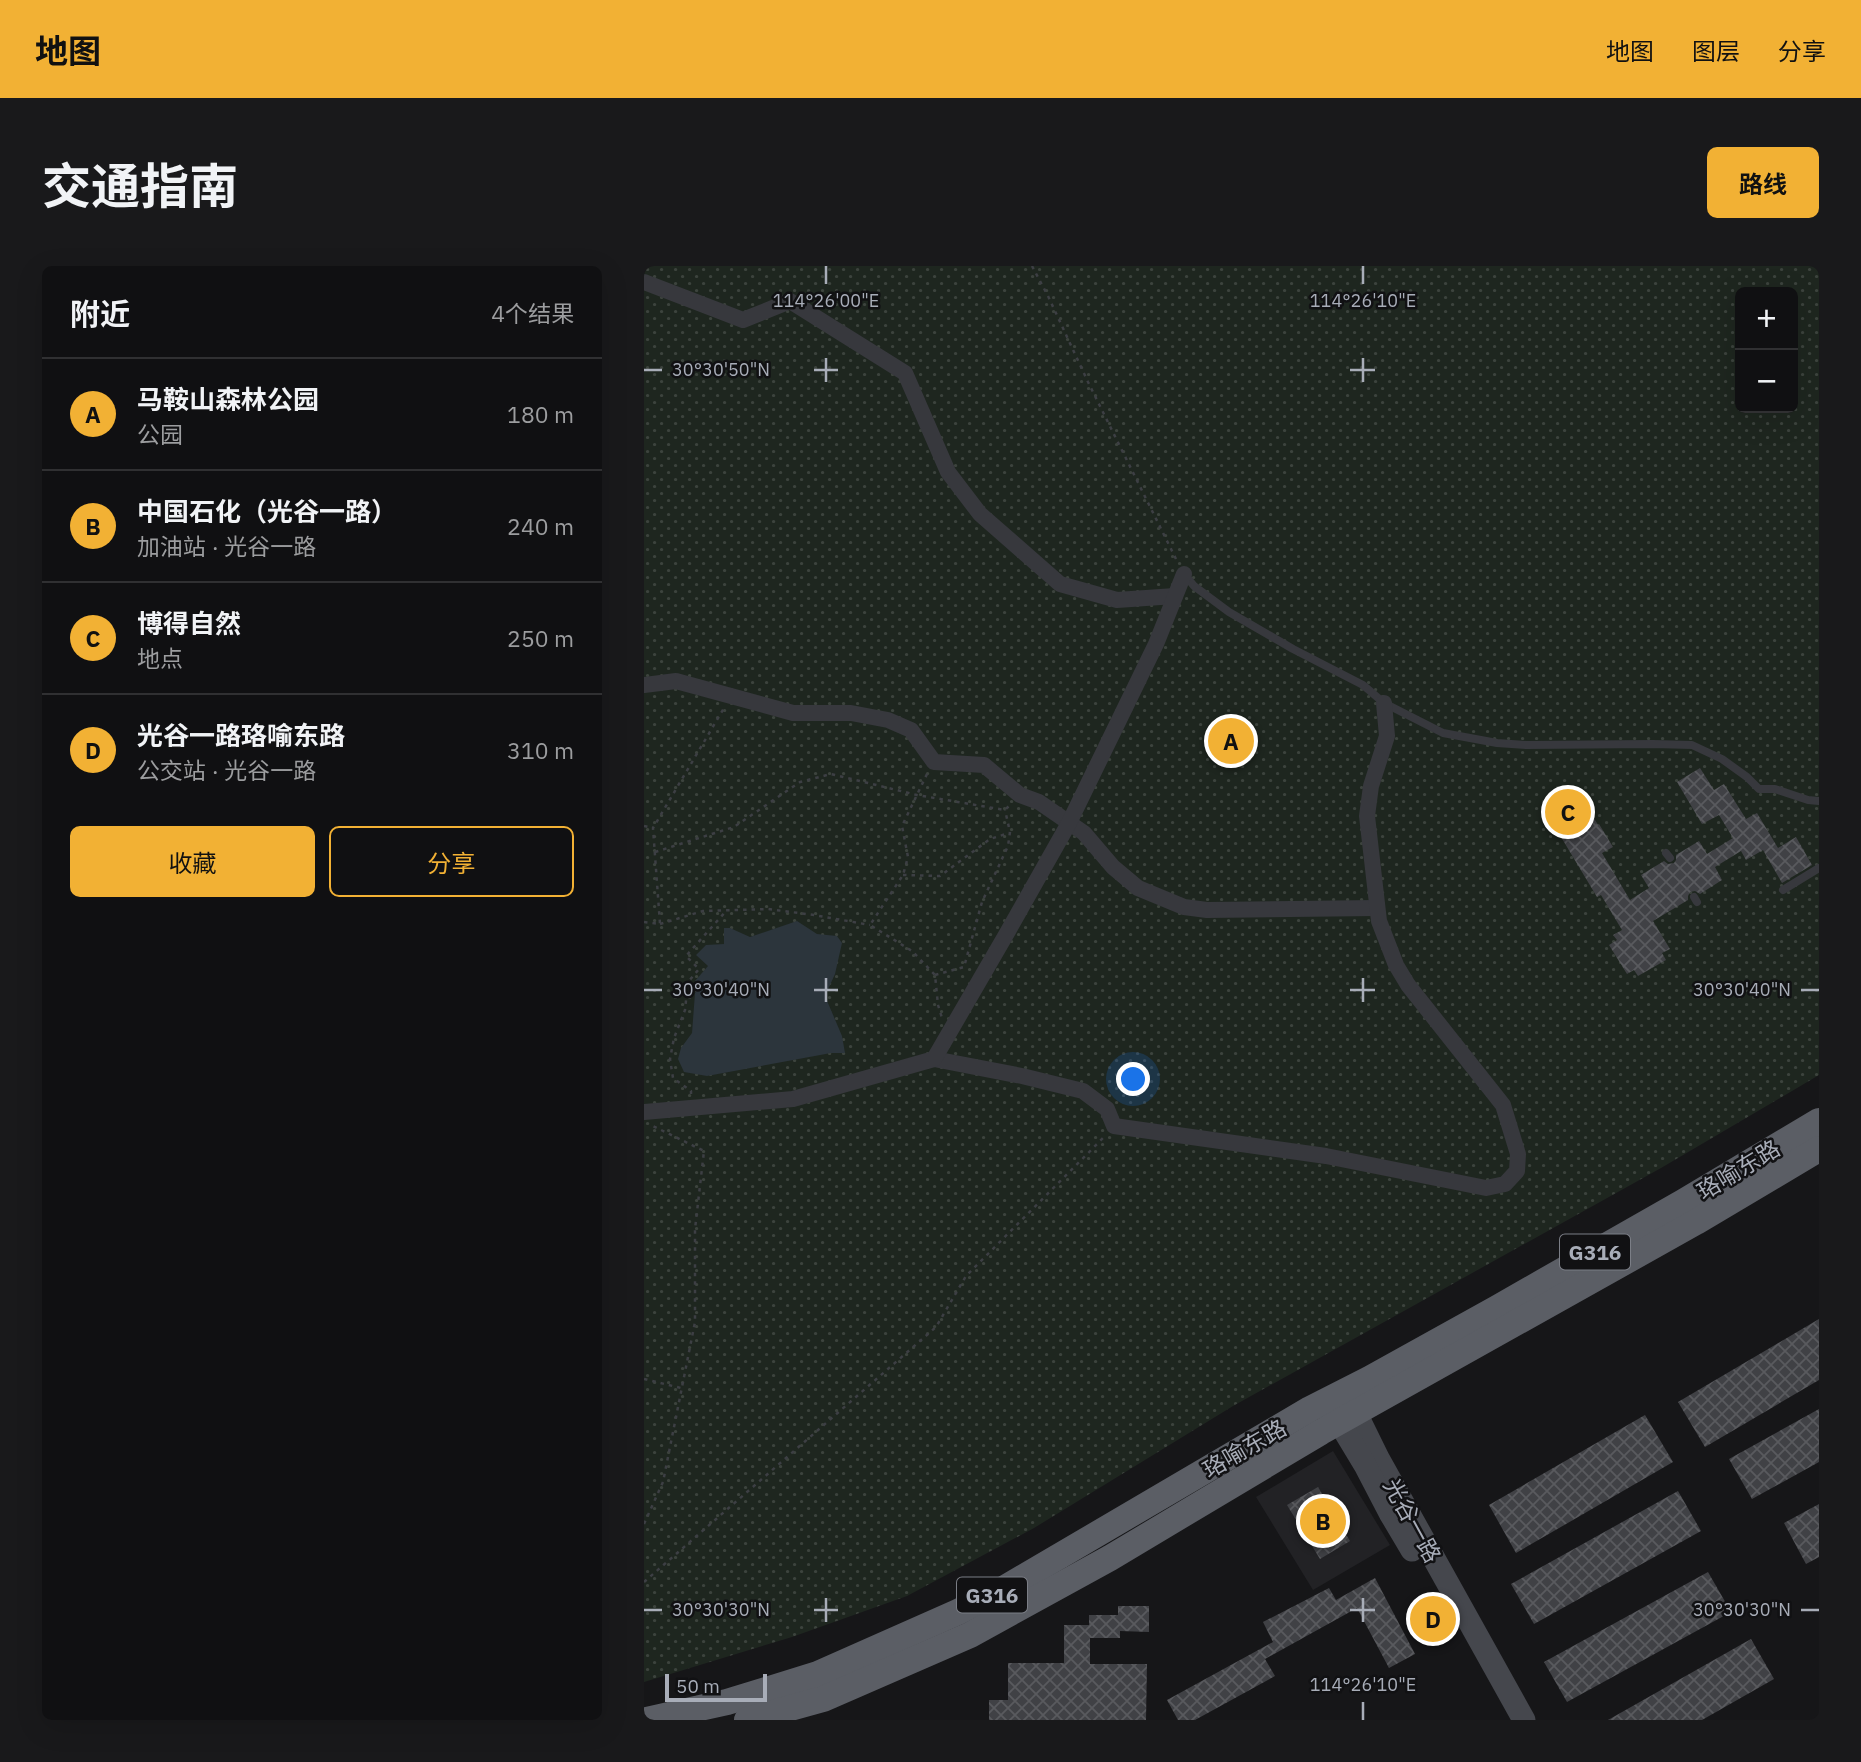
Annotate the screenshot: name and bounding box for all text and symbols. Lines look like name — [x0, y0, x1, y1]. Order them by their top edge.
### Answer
text: 地图 — [35, 29, 101, 72]
text: 地图 — [1606, 35, 1654, 67]
text: 图层 — [1692, 35, 1740, 67]
text: 分享 — [1778, 35, 1826, 67]
button: 路线 — [1707, 147, 1819, 218]
text: 交通指南 — [42, 154, 238, 217]
map controls — [1735, 287, 1798, 413]
button: + — [1735, 287, 1798, 350]
text: 114°26'00"E — [773, 289, 879, 312]
text: 114°26'10"E — [1310, 289, 1416, 312]
text: 附近 — [70, 294, 130, 333]
text: 4个结果 — [491, 298, 574, 328]
button: − — [1735, 350, 1798, 413]
text: 30°30'50"N — [672, 358, 770, 381]
text: 马鞍山森林公园 — [137, 382, 319, 416]
text: A — [85, 399, 101, 429]
text: 180 m — [507, 399, 574, 429]
text: 公园 — [137, 419, 183, 449]
text: 中国石化（光谷一路） — [137, 494, 397, 528]
text: B — [85, 511, 101, 541]
text: 240 m — [507, 511, 574, 541]
text: 加油站 · 光谷一路 — [137, 531, 316, 561]
text: 博得自然 — [137, 606, 241, 640]
text: C — [86, 623, 100, 653]
text: 250 m — [507, 623, 574, 653]
text: 地点 — [137, 643, 183, 673]
pin: A — [1208, 715, 1254, 767]
text: 光谷一路珞喻东路 — [137, 718, 345, 752]
text: D — [85, 735, 101, 765]
text: 310 m — [507, 735, 574, 765]
text: 公交站 · 光谷一路 — [137, 755, 316, 785]
pin: C — [1545, 786, 1591, 838]
button: 收藏 — [70, 826, 315, 897]
button: 分享 — [329, 826, 574, 897]
text: 30°30'40"N — [672, 978, 770, 1001]
text: 30°30'40"N — [1693, 978, 1791, 1001]
your location — [1116, 1062, 1150, 1096]
street label: 珞喻东路 — [1691, 1132, 1785, 1206]
road number: G316 — [1560, 1234, 1630, 1270]
street label: 珞喻东路 — [1197, 1412, 1291, 1484]
street label: 光谷一路 — [1378, 1472, 1448, 1568]
pin: B — [1300, 1495, 1346, 1547]
road number: G316 — [957, 1578, 1027, 1612]
pin: D — [1410, 1593, 1456, 1645]
text: 30°30'30"N — [672, 1598, 770, 1621]
text: 30°30'30"N — [1693, 1598, 1791, 1621]
scale bar — [665, 1671, 766, 1703]
text: 114°26'10"E — [1310, 1673, 1416, 1696]
text: 50 m — [676, 1674, 720, 1698]

